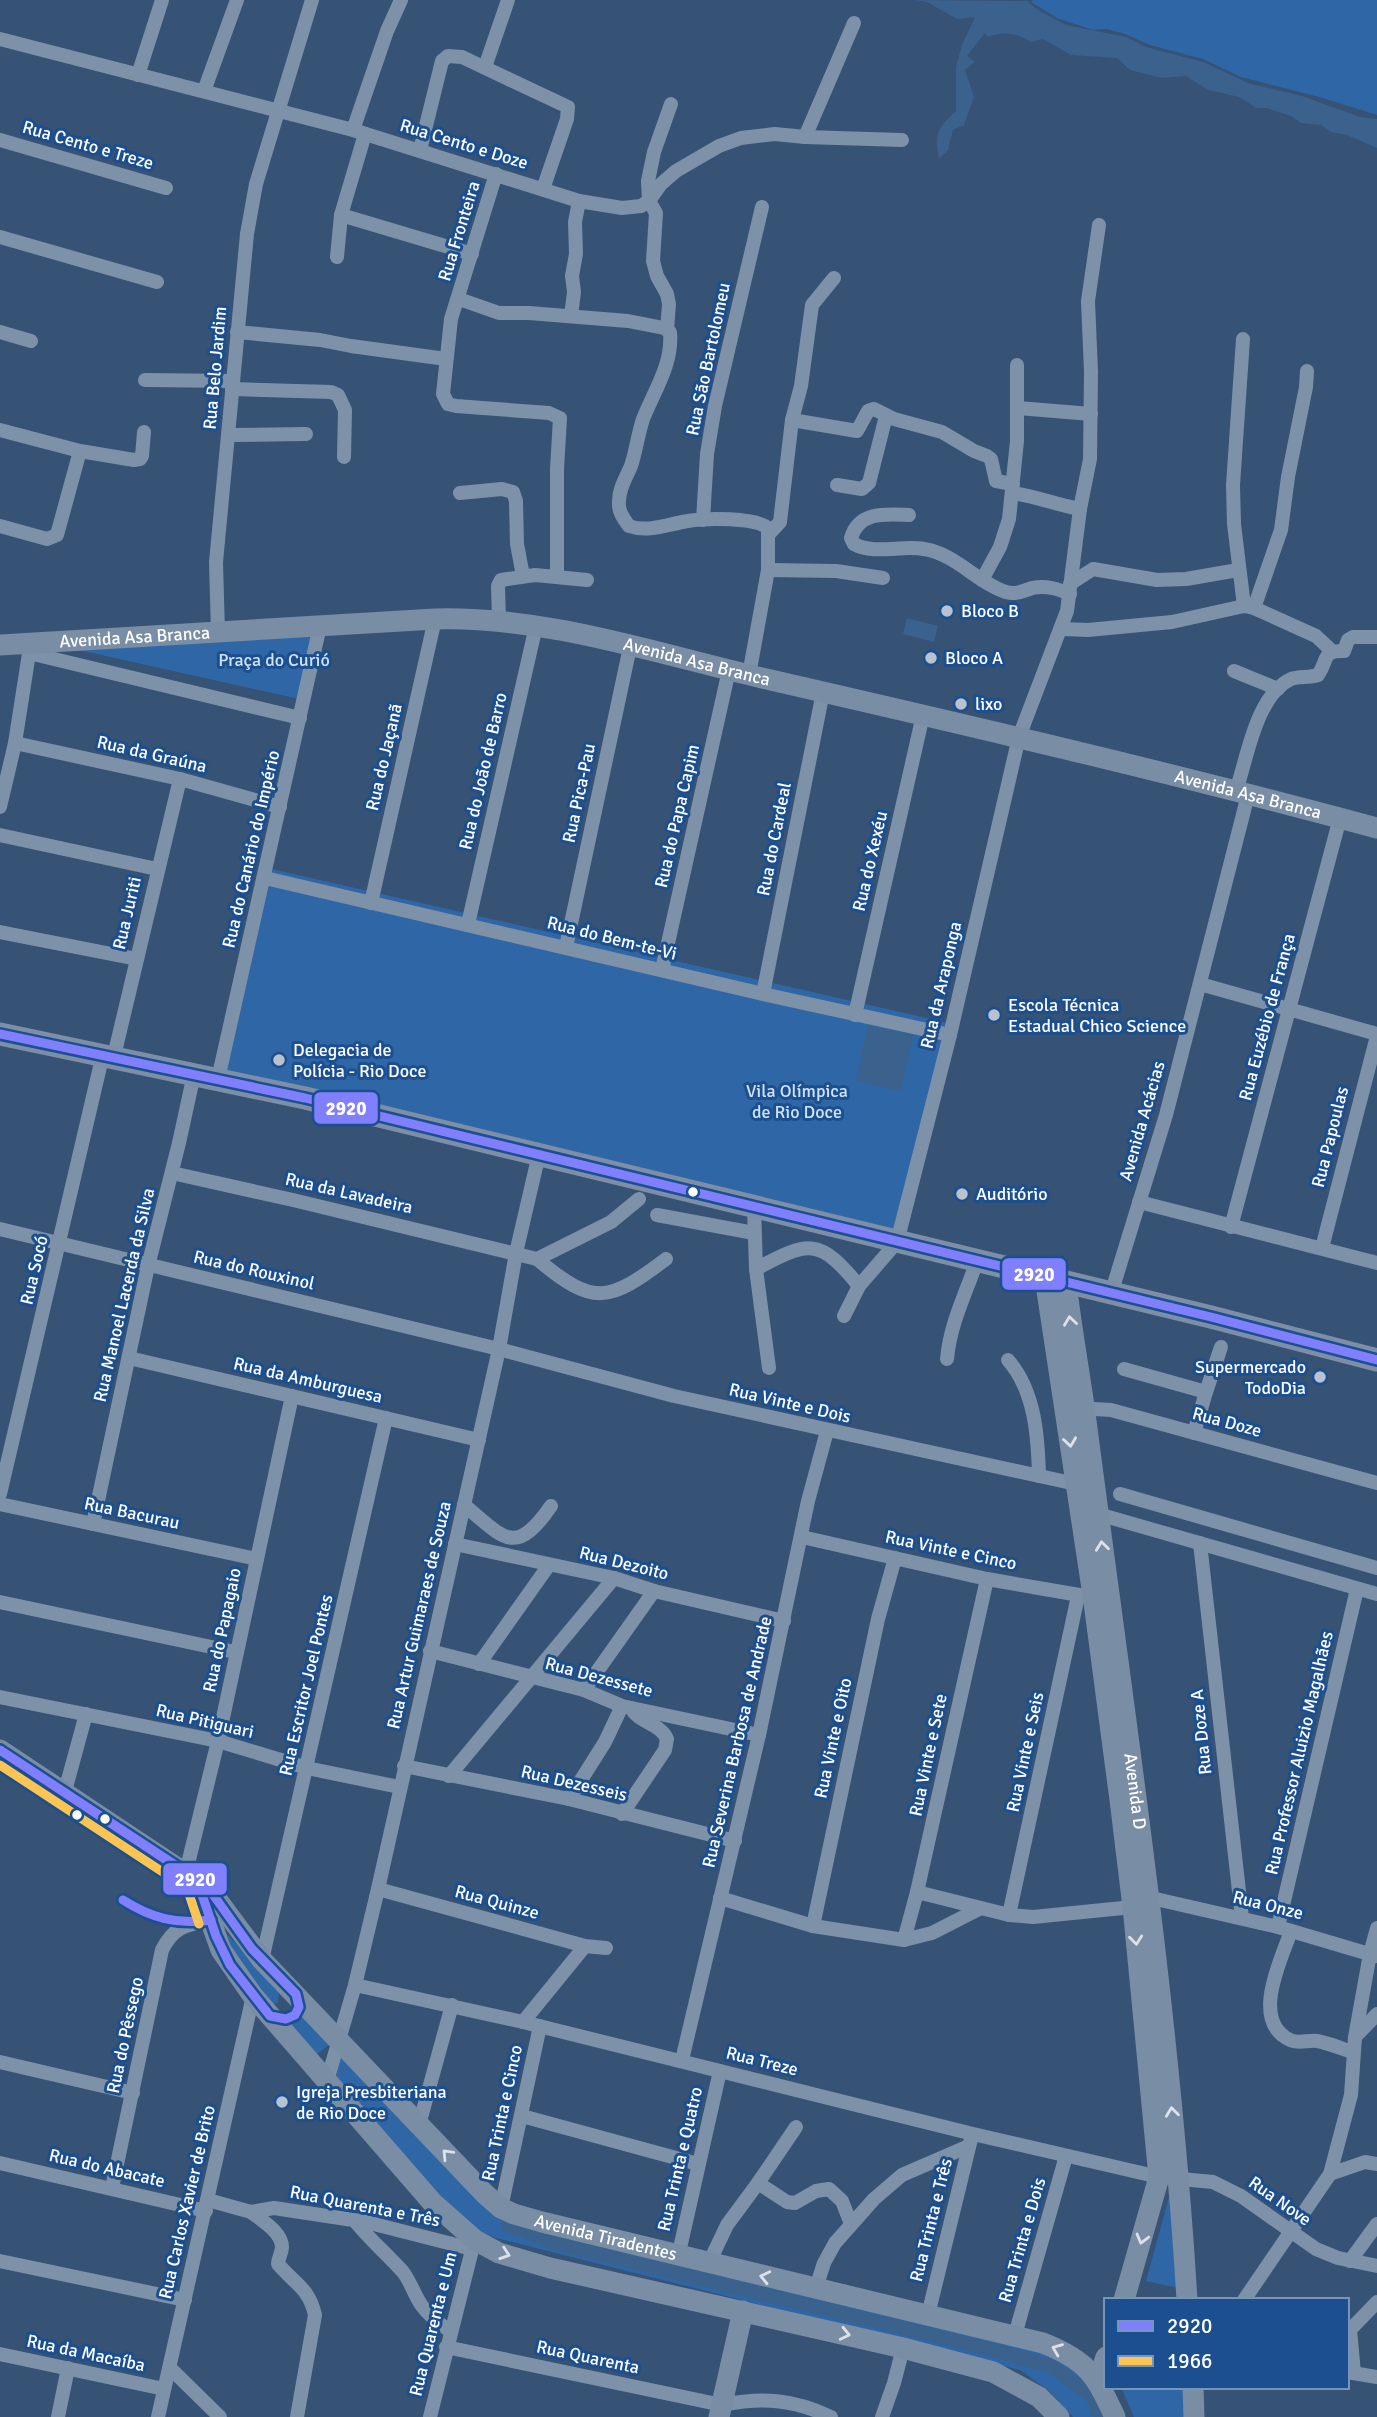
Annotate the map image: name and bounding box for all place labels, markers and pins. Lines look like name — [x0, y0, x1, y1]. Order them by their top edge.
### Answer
place label: Bloco B — [961, 600, 1019, 622]
marker: Bloco B — [939, 603, 955, 619]
place label: Bloco A — [945, 647, 1003, 669]
marker: Bloco A — [923, 650, 939, 666]
place label: lixo — [975, 693, 1002, 715]
marker: lixo — [953, 696, 969, 712]
place label: Escola Técnica Estadual Chico Science — [1008, 994, 1186, 1037]
marker: Escola Técnica Estadual Chico Science — [986, 1007, 1002, 1023]
place label: Delegacia de Polícia - Rio Doce — [293, 1039, 426, 1082]
marker: Delegacia de Polícia - Rio Doce — [271, 1052, 287, 1068]
place label: Auditório — [976, 1183, 1048, 1205]
unlabelled marker — [686, 1185, 700, 1199]
marker: Auditório — [954, 1186, 970, 1202]
place label: Supermercado TodoDia — [1195, 1356, 1306, 1399]
marker: Supermercado TodoDia — [1312, 1369, 1328, 1385]
unlabelled marker — [70, 1808, 84, 1822]
unlabelled marker — [98, 1812, 112, 1826]
place label: Igreja Presbiteriana de Rio Doce — [296, 2081, 447, 2124]
marker: Igreja Presbiteriana de Rio Doce — [274, 2094, 290, 2110]

